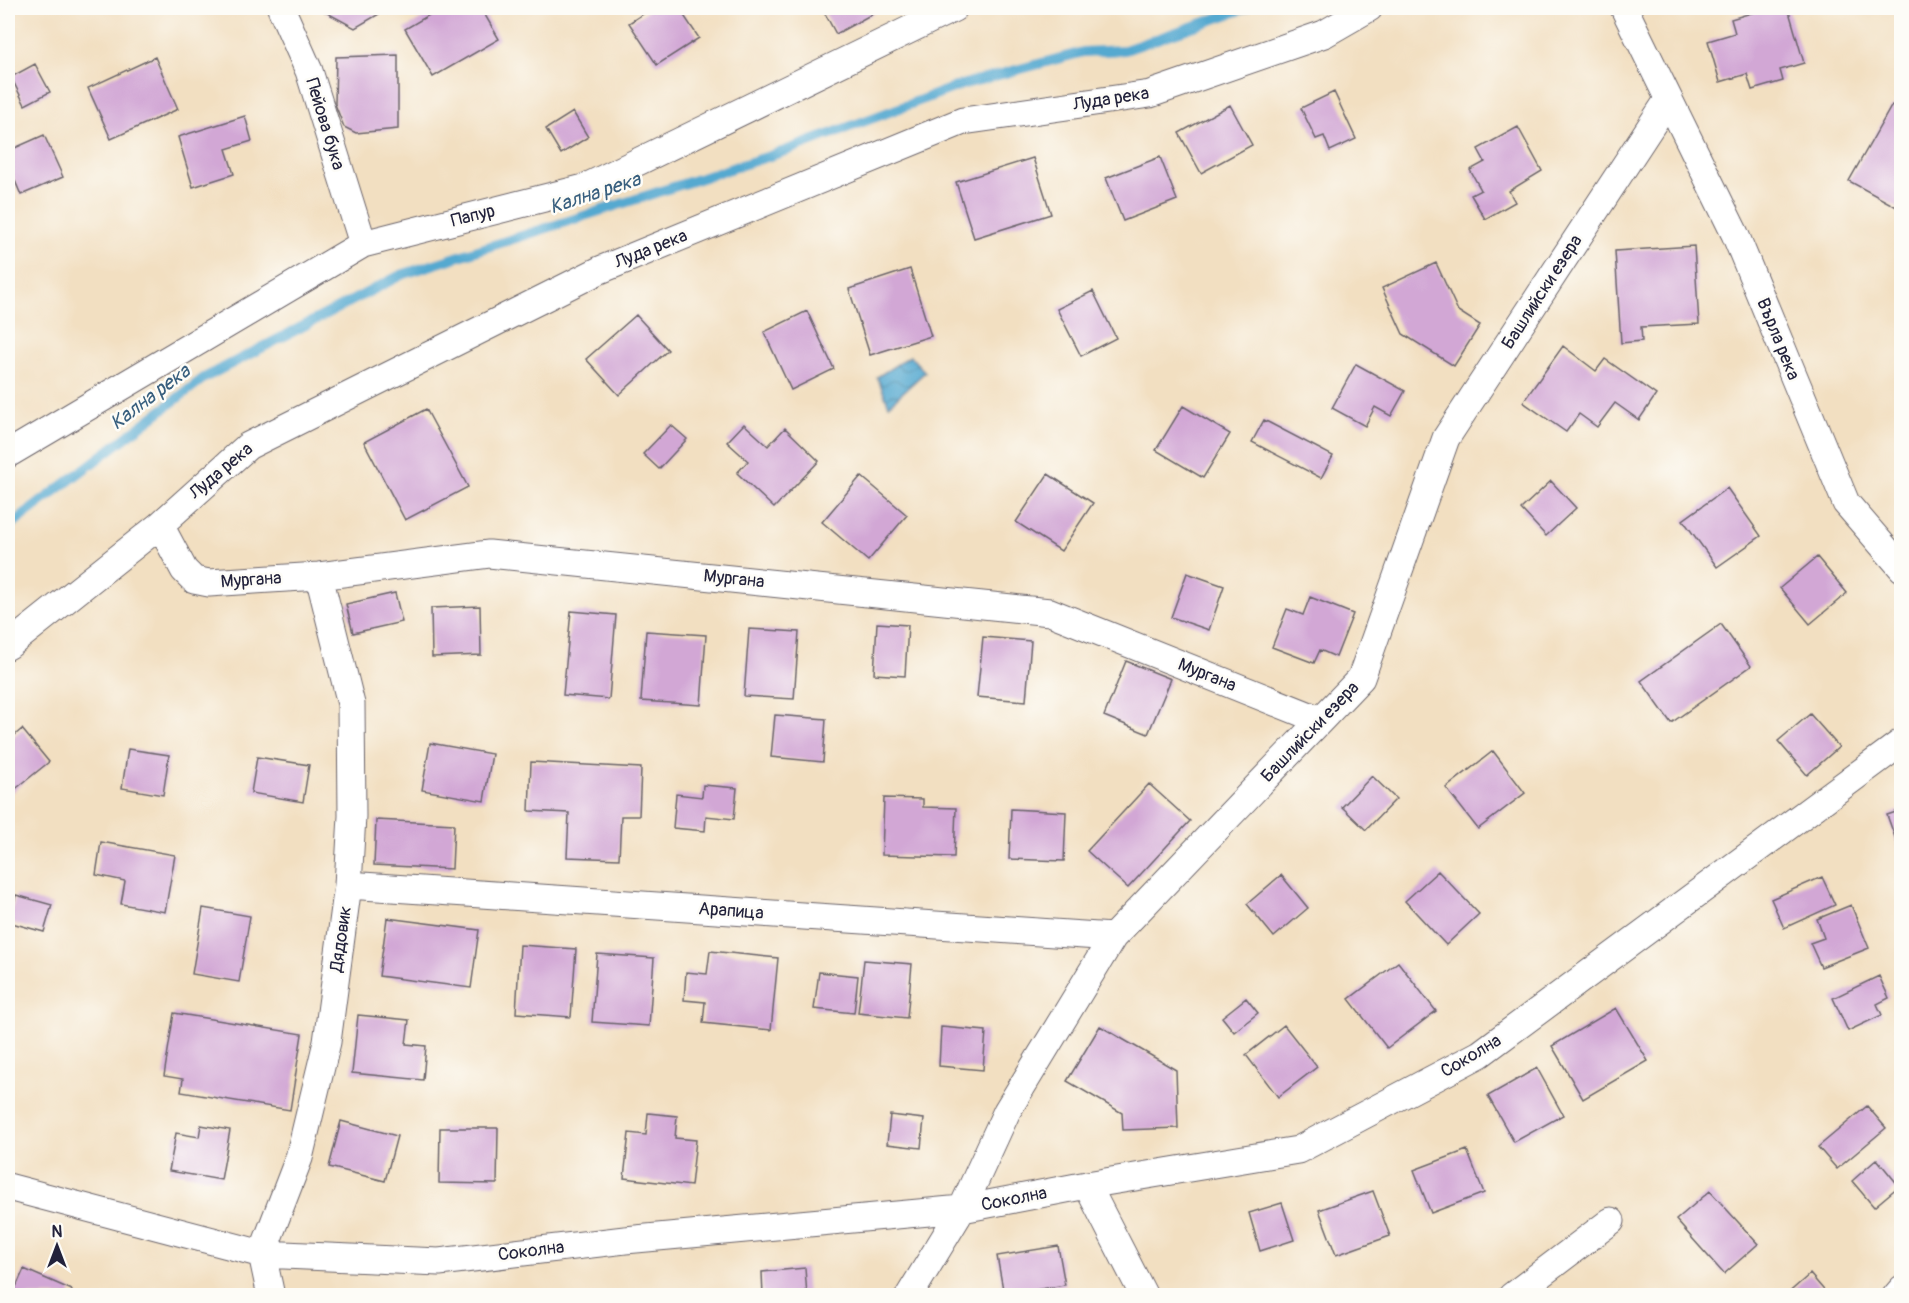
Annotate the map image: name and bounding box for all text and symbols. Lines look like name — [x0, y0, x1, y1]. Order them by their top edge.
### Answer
street label: Пейова бука — [300, 75, 350, 173]
street label: Луда река — [1070, 82, 1151, 117]
water label: Кална река — [546, 166, 645, 219]
street label: Папур — [449, 199, 497, 233]
street label: Луда река — [610, 224, 691, 274]
street label: Башлийски езера — [1496, 231, 1588, 353]
street label: Върла река — [1751, 295, 1805, 383]
water label: Кална река — [105, 358, 196, 435]
street label: Луда река — [184, 438, 258, 505]
street label: Мургана — [702, 564, 766, 594]
street label: Мургана — [220, 566, 282, 594]
street label: Мургана — [1174, 653, 1240, 697]
street label: Башлийски езера — [1256, 677, 1364, 787]
street label: Арапица — [698, 897, 764, 925]
street label: Дядовик — [325, 905, 357, 974]
street label: Соколна — [1437, 1029, 1505, 1083]
street label: Соколна — [979, 1181, 1049, 1217]
north arrow — [27, 1216, 87, 1276]
text: N — [52, 1222, 63, 1242]
street label: Соколна — [497, 1236, 565, 1266]

